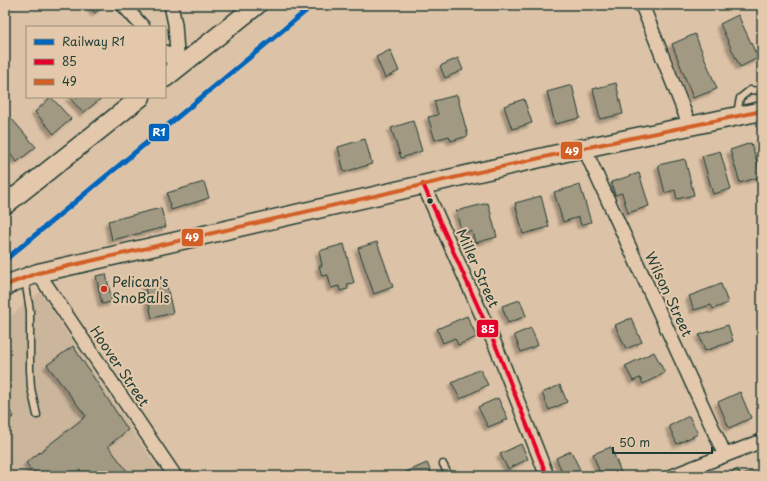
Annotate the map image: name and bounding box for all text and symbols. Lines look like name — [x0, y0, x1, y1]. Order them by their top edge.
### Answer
legend — [26, 26, 166, 98]
text: Railway R1 — [62, 32, 125, 50]
text: 85 — [62, 52, 77, 70]
text: 49 — [62, 72, 77, 90]
line badge: R1 — [148, 123, 170, 142]
text: R1 — [153, 123, 165, 140]
line badge: 49 — [560, 141, 583, 160]
text: 49 — [565, 142, 579, 159]
unlabelled marker — [425, 196, 435, 206]
street label: Miller Street — [451, 225, 505, 311]
line badge: 49 — [181, 228, 204, 247]
text: 49 — [185, 228, 199, 245]
street label: Wilson Street — [640, 248, 698, 340]
place label: Pelican's SnoBalls — [112, 271, 170, 308]
marker: Pelican's SnoBalls — [99, 284, 109, 294]
line badge: 85 — [476, 319, 499, 338]
text: 85 — [481, 320, 495, 337]
street label: Hoover Street — [85, 321, 155, 411]
scale bar — [613, 429, 712, 455]
text: 50 m — [619, 433, 650, 451]

